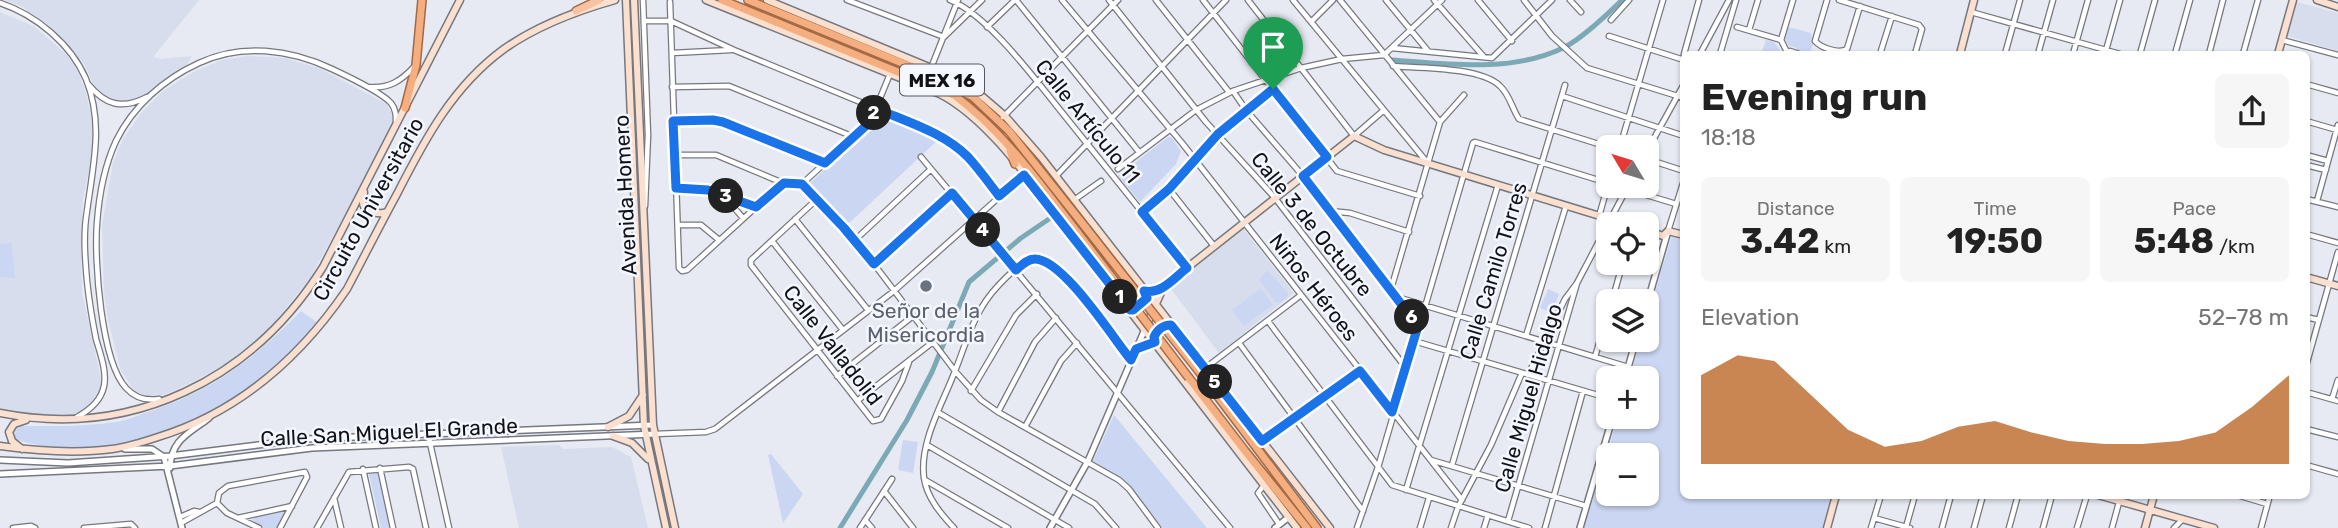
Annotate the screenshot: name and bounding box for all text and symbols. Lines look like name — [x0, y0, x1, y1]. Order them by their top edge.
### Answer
pin — [1243, 17, 1303, 89]
icon: arrive — [1254, 28, 1292, 66]
street label: Calle Artículo 11 — [1030, 54, 1146, 188]
road number: MEX 16 — [900, 64, 984, 96]
text: Evening run — [1701, 74, 1927, 120]
button: share — [2215, 74, 2289, 148]
pin: 2 — [856, 96, 892, 130]
text: 2 — [867, 101, 880, 124]
street label: Circuito Universitario — [307, 113, 429, 305]
street label: Avenida Homero — [608, 114, 642, 276]
text: 18:18 — [1701, 123, 1756, 151]
north arrow — [1596, 135, 1659, 198]
map controls — [1596, 135, 1659, 506]
street label: Calle 3 de Octubre — [1246, 147, 1378, 301]
pin: 3 — [708, 178, 744, 214]
street label: Calle Camilo Torres — [1454, 179, 1532, 363]
text: 3 — [719, 184, 732, 207]
text: Distance — [1757, 197, 1835, 220]
text: Time — [1973, 197, 2017, 220]
text: Pace — [2173, 197, 2216, 220]
pin: 4 — [965, 212, 1000, 247]
button: locate — [1596, 212, 1659, 275]
text: 4 — [976, 218, 989, 241]
text: 3.42 — [1740, 220, 1820, 262]
text: 19:50 — [1947, 220, 2043, 262]
text: 5:48 — [2134, 220, 2214, 262]
street label: Niños Héroes — [1264, 228, 1364, 346]
text: km — [1820, 235, 1851, 258]
text: /km — [2214, 235, 2255, 258]
marker: Señor de la Misericordia — [918, 278, 934, 294]
street label: Calle Valladolid — [778, 280, 888, 410]
pin: 1 — [1102, 280, 1138, 314]
text: 1 — [1115, 285, 1124, 308]
button: layers — [1596, 289, 1659, 352]
place label: Señor de la Misericordia — [867, 298, 985, 347]
pin: 6 — [1394, 300, 1430, 334]
street label: Calle Miguel Hidalgo — [1489, 301, 1567, 495]
text: Elevation — [1701, 303, 1800, 331]
text: 52–78 m — [2198, 303, 2289, 331]
text: 6 — [1405, 305, 1418, 328]
pin: 5 — [1198, 364, 1232, 400]
button: + — [1596, 366, 1659, 429]
text: 5 — [1208, 370, 1221, 393]
street label: Calle San Miguel El Grande — [260, 413, 518, 451]
button: − — [1596, 443, 1659, 506]

